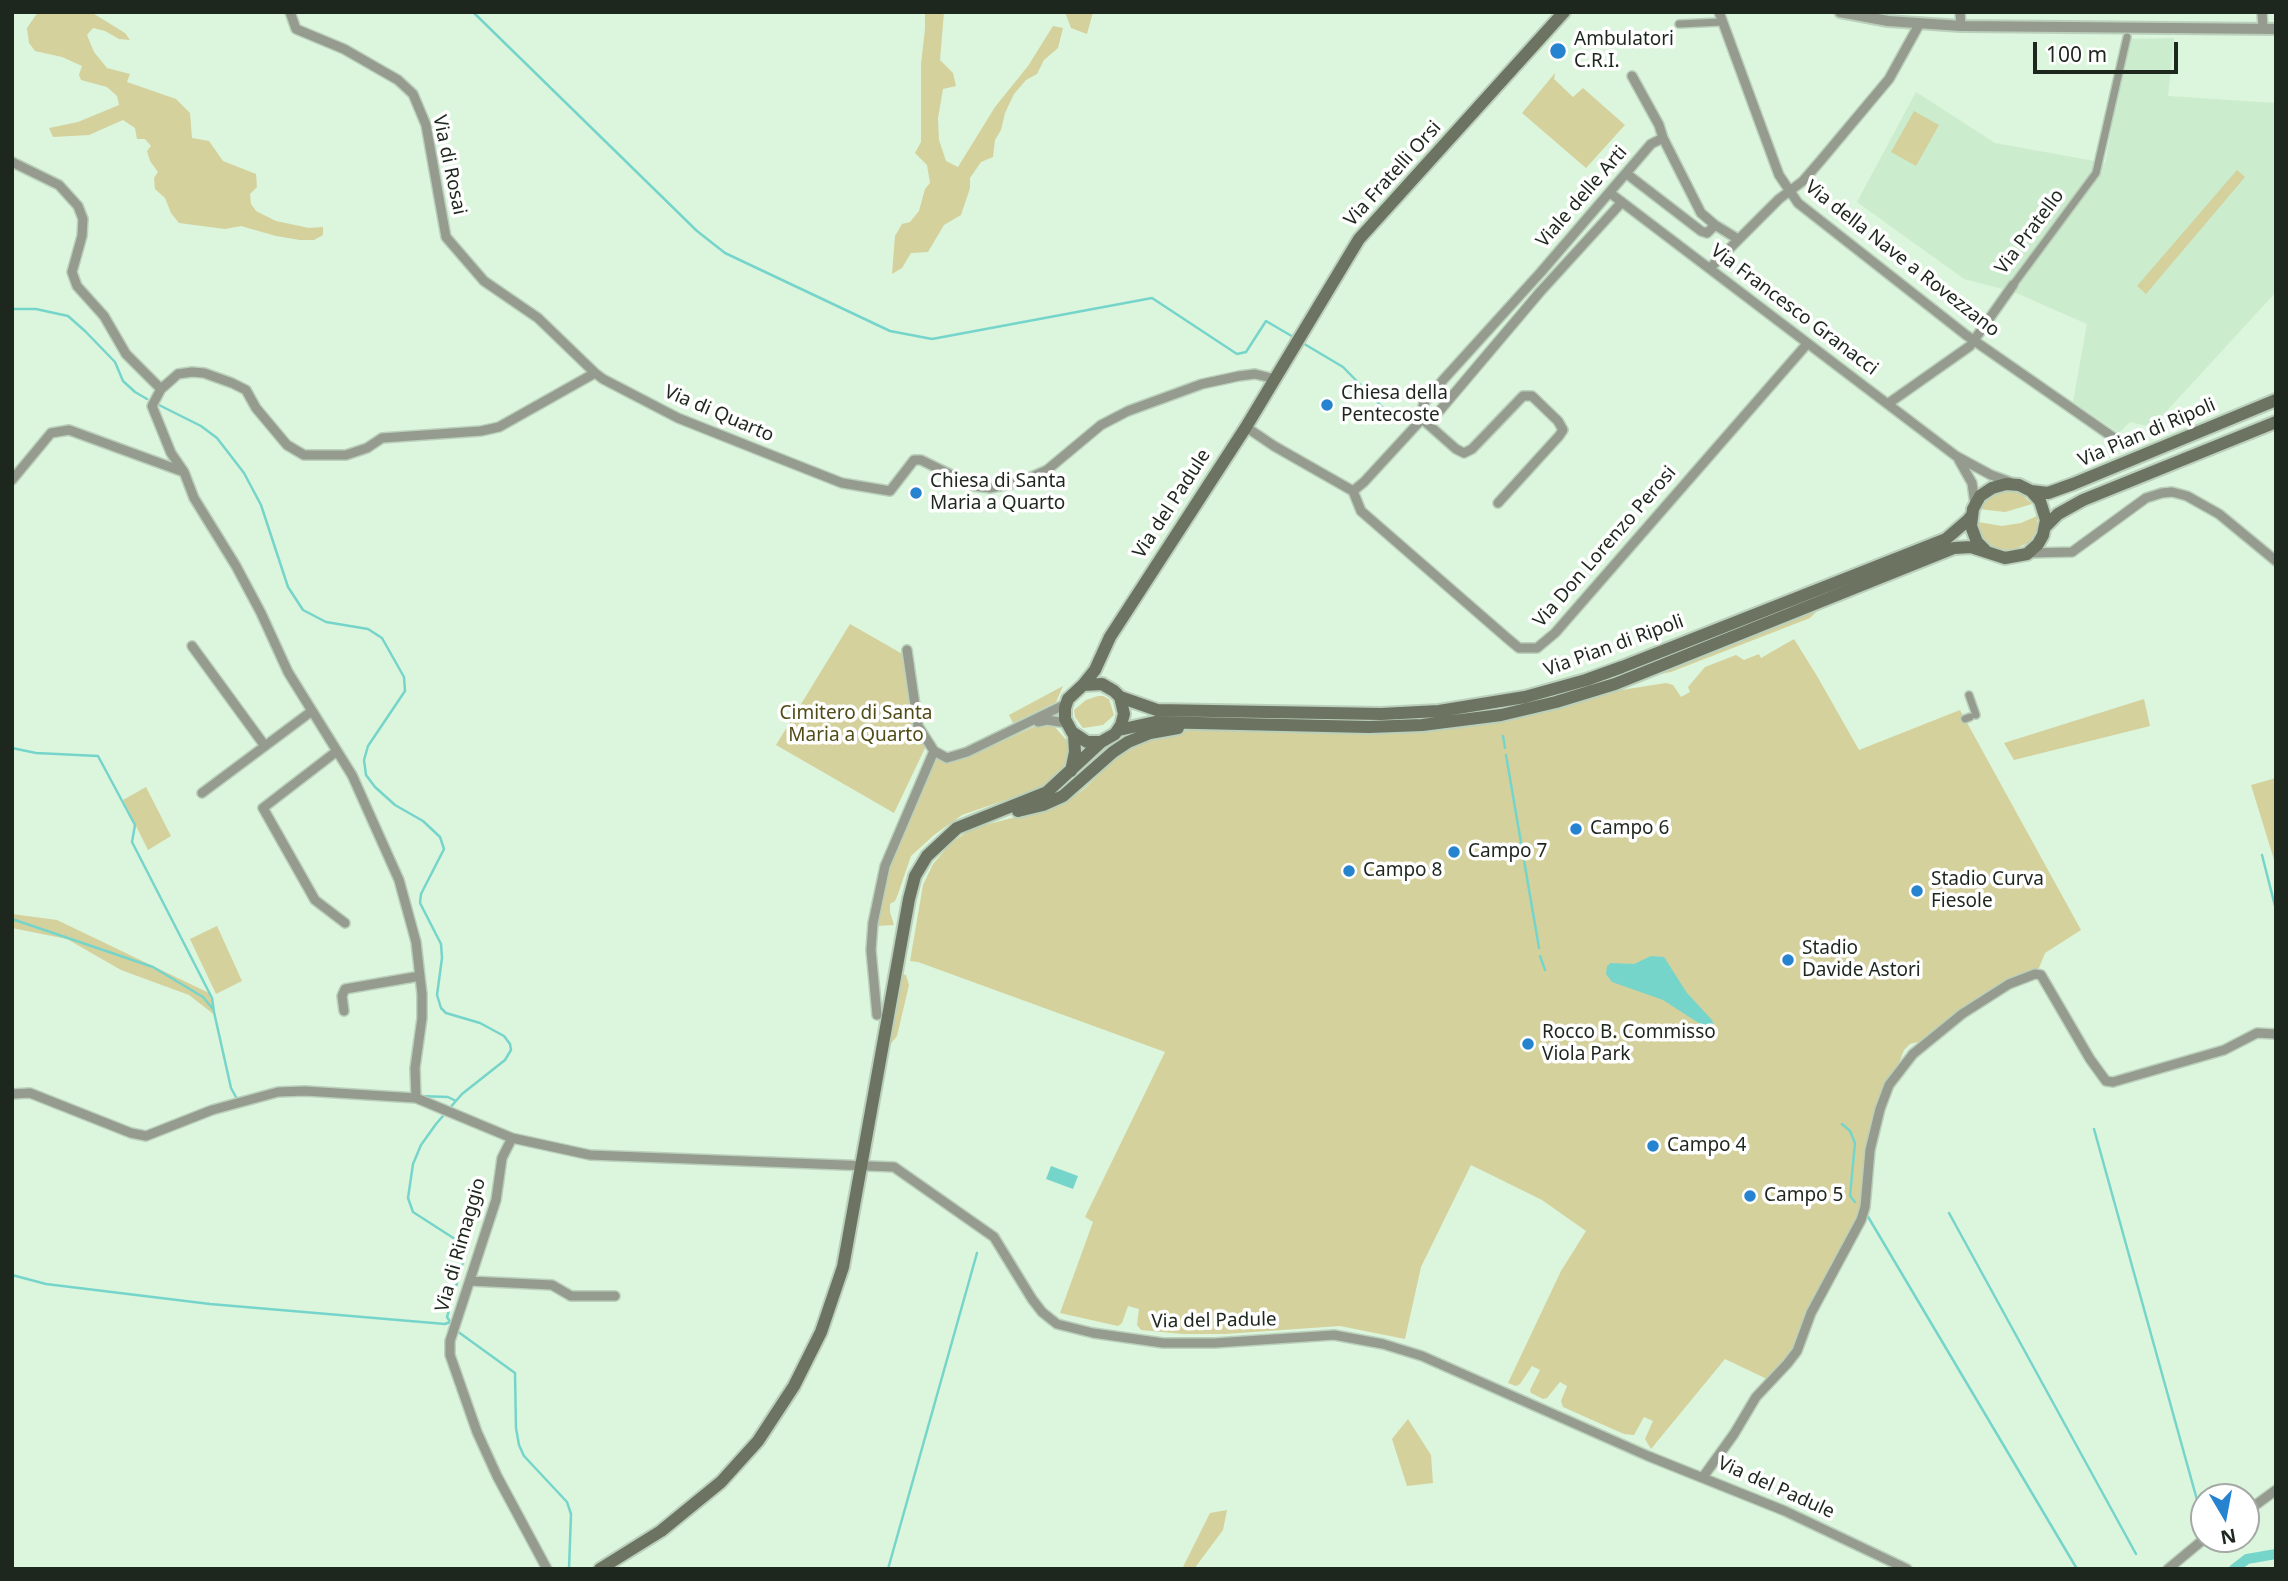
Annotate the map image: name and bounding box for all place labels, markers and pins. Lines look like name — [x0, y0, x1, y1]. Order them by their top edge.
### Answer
place label: Ambulatori C.R.I. — [1574, 29, 1674, 73]
marker: Ambulatori C.R.I. — [1548, 41, 1568, 61]
place label: Chiesa della Pentecoste — [1341, 383, 1448, 427]
marker: Chiesa della Pentecoste — [1319, 397, 1335, 413]
place label: Chiesa di Santa Maria a Quarto — [930, 471, 1066, 515]
marker: Chiesa di Santa Maria a Quarto — [908, 485, 924, 501]
place label: Campo 6 — [1590, 818, 1669, 840]
marker: Campo 6 — [1568, 821, 1584, 837]
place label: Campo 7 — [1468, 841, 1547, 863]
marker: Campo 7 — [1446, 844, 1462, 860]
place label: Campo 8 — [1363, 860, 1442, 882]
marker: Campo 8 — [1341, 863, 1357, 879]
place label: Stadio Curva Fiesole — [1931, 869, 2044, 913]
marker: Stadio Curva Fiesole — [1909, 883, 1925, 899]
place label: Stadio Davide Astori — [1802, 938, 1921, 982]
marker: Stadio Davide Astori — [1780, 952, 1796, 968]
place label: Rocco B. Commisso Viola Park — [1542, 1022, 1716, 1066]
marker: Rocco B. Commisso Viola Park — [1520, 1036, 1536, 1052]
place label: Campo 4 — [1667, 1135, 1746, 1157]
marker: Campo 4 — [1645, 1138, 1661, 1154]
place label: Campo 5 — [1764, 1185, 1843, 1207]
marker: Campo 5 — [1742, 1188, 1758, 1204]

